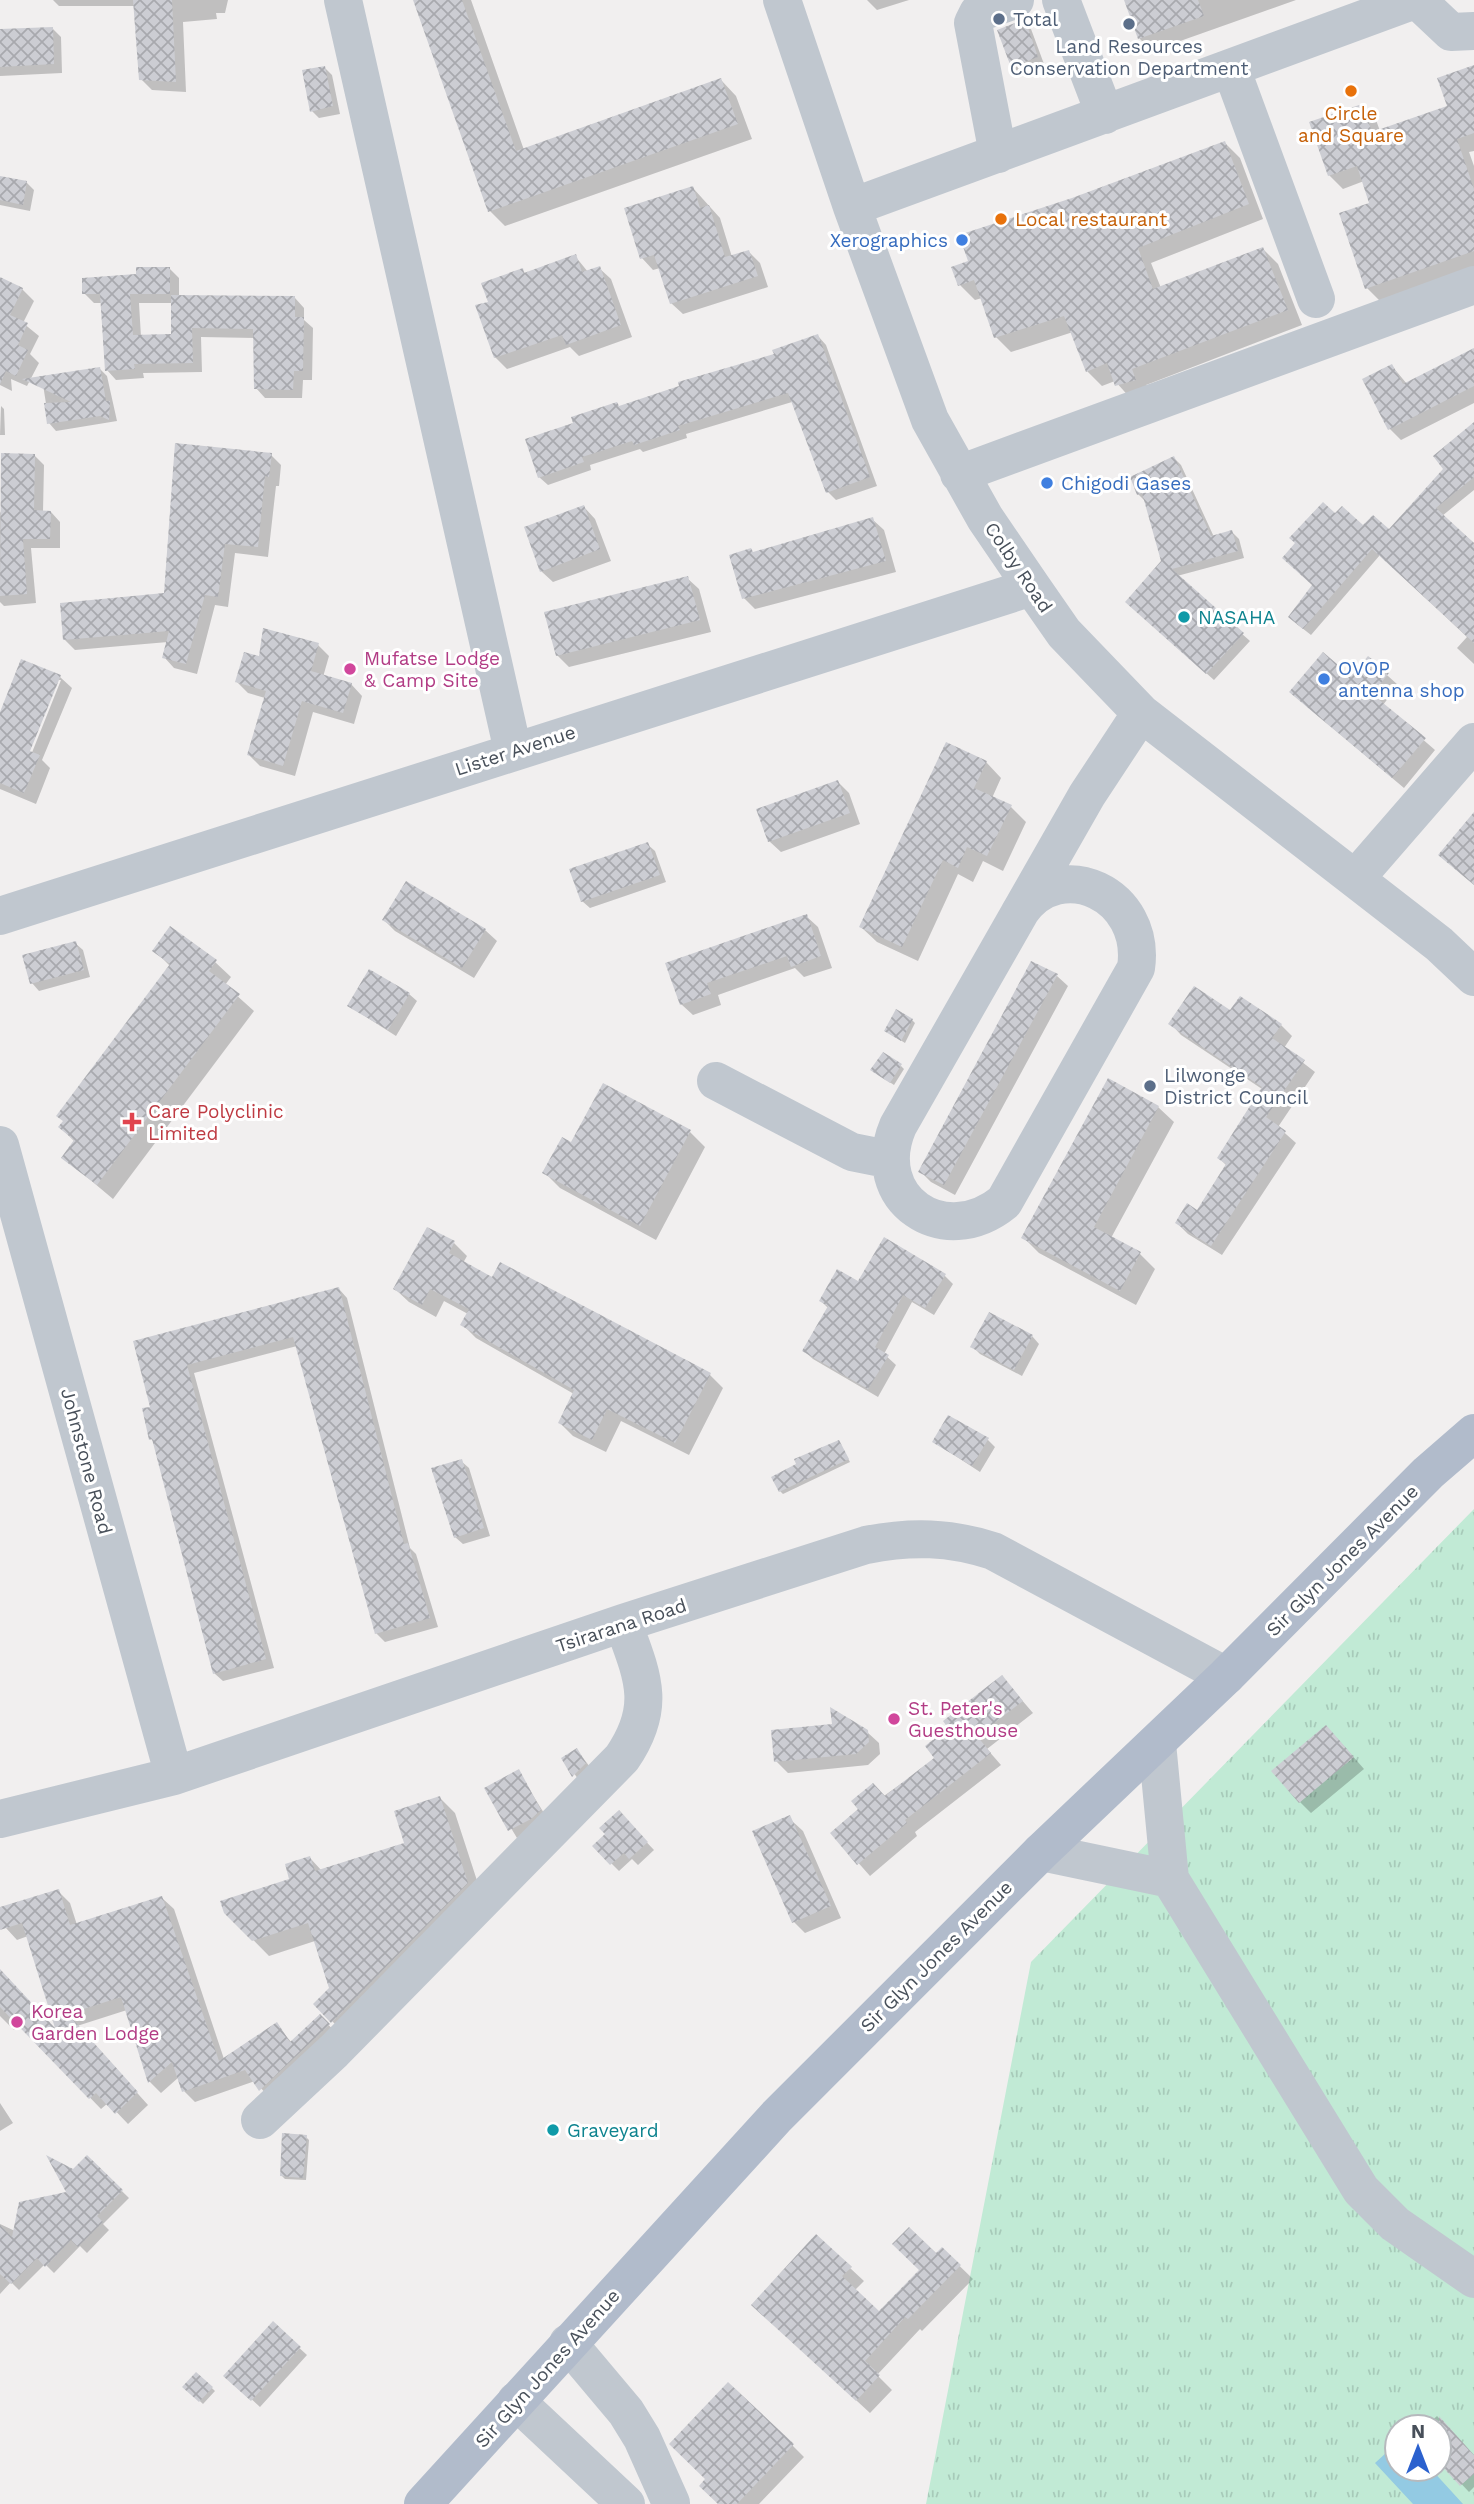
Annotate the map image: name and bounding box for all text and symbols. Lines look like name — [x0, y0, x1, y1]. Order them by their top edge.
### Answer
place label: Total — [1013, 8, 1058, 31]
marker: Total — [991, 11, 1007, 27]
marker: Land Resources Conservation Department — [1121, 16, 1137, 32]
place label: Land Resources Conservation Department — [1010, 35, 1248, 80]
marker: Circle and Square — [1343, 83, 1359, 99]
place label: Circle and Square — [1298, 102, 1404, 147]
place label: Local restaurant — [1015, 208, 1167, 231]
marker: Local restaurant — [993, 211, 1009, 227]
place label: Xerographics — [830, 229, 948, 252]
marker: Xerographics — [954, 232, 970, 248]
place label: Chigodi Gases — [1061, 472, 1191, 495]
marker: Chigodi Gases — [1039, 475, 1055, 491]
street label: Colby Road — [980, 518, 1057, 617]
place label: NASAHA — [1198, 606, 1276, 629]
marker: NASAHA — [1176, 609, 1192, 625]
place label: Mufatse Lodge & Camp Site — [364, 647, 500, 692]
place label: OVOP antenna shop — [1338, 657, 1465, 702]
marker: Mufatse Lodge & Camp Site — [342, 661, 358, 677]
marker: OVOP antenna shop — [1316, 671, 1332, 687]
street label: Lister Avenue — [452, 720, 578, 781]
place label: Lilwonge District Council — [1164, 1064, 1308, 1109]
marker: Lilwonge District Council — [1142, 1078, 1158, 1094]
place label: Care Polyclinic Limited — [148, 1100, 284, 1145]
marker: Care Polyclinic Limited — [122, 1112, 142, 1132]
street label: Johnstone Road — [56, 1385, 117, 1537]
street label: Sir Glyn Jones Avenue — [1262, 1480, 1423, 1641]
street label: Tsirarana Road — [553, 1594, 689, 1657]
place label: St. Peter's Guesthouse — [908, 1697, 1018, 1742]
marker: St. Peter's Guesthouse — [886, 1711, 902, 1727]
street label: Sir Glyn Jones Avenue — [856, 1876, 1017, 2037]
place label: Korea Garden Lodge — [31, 2000, 160, 2045]
marker: Korea Garden Lodge — [9, 2014, 25, 2030]
place label: Graveyard — [567, 2119, 659, 2142]
marker: Graveyard — [545, 2122, 561, 2138]
street label: Sir Glyn Jones Avenue — [470, 2284, 625, 2452]
north arrow — [1383, 2413, 1453, 2483]
text: N — [1411, 2420, 1425, 2443]

